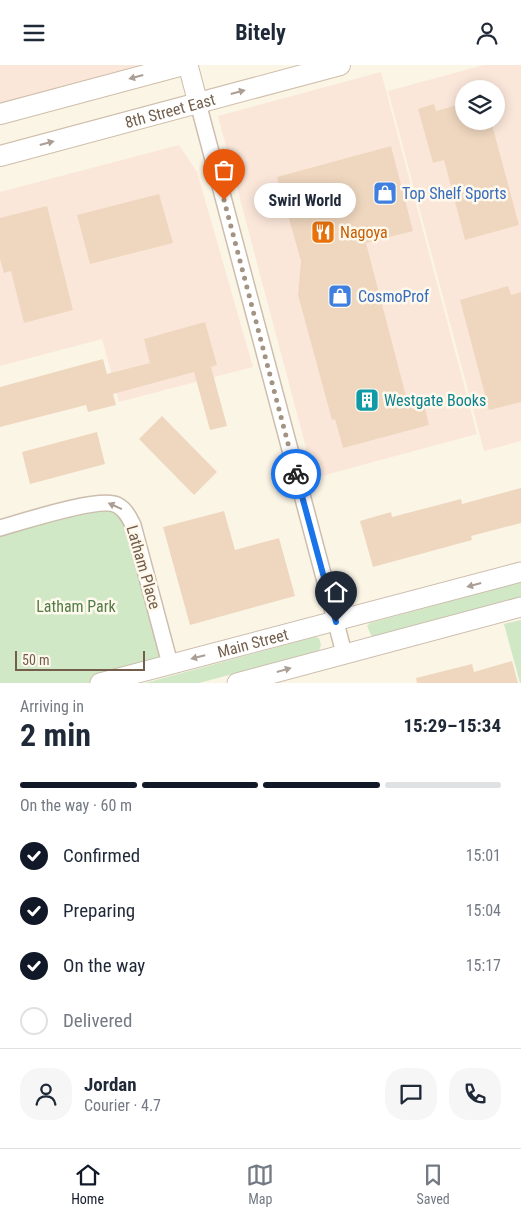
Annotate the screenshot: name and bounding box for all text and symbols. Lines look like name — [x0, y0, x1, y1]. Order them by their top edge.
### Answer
icon: menu — [20, 19, 48, 47]
icon: person — [473, 19, 501, 47]
text: Bitely — [235, 20, 286, 45]
one-way arrow — [128, 74, 143, 82]
map controls — [455, 80, 505, 130]
button: layers — [455, 80, 505, 130]
one-way arrow — [230, 88, 245, 96]
street label: 8th Street East — [123, 90, 218, 132]
one-way arrow — [40, 139, 55, 147]
pin — [203, 149, 245, 200]
icon: bag — [210, 156, 238, 184]
shop icon: Top Shelf Sports — [372, 180, 398, 206]
callout: Swirl World — [254, 183, 356, 217]
place label: Top Shelf Sports — [402, 184, 507, 203]
text: Swirl World — [269, 191, 341, 210]
restaurant icon: Nagoya — [310, 219, 336, 245]
place label: Nagoya — [340, 223, 388, 242]
shop icon: CosmoProf — [327, 283, 353, 309]
place label: CosmoProf — [358, 287, 429, 306]
building icon: Westgate Books — [354, 387, 380, 413]
place label: Westgate Books — [384, 391, 486, 410]
courier — [271, 449, 321, 499]
icon: bike — [282, 460, 310, 488]
one-way arrow — [107, 502, 122, 510]
street label: Latham Place — [123, 523, 165, 611]
pin — [315, 571, 357, 622]
icon: home — [322, 578, 350, 606]
one-way arrow — [466, 581, 481, 589]
park label: Latham Park — [36, 597, 117, 616]
street label: Main Street — [216, 625, 291, 662]
scale bar — [15, 648, 145, 671]
text: 50 m — [22, 652, 50, 668]
one-way arrow — [191, 653, 206, 661]
one-way arrow — [276, 665, 291, 673]
text: Arriving in — [20, 697, 84, 716]
text: 15:29–15:34 — [403, 714, 501, 737]
text: 2 min — [20, 716, 91, 754]
text: On the way · 60 m — [20, 796, 132, 815]
icon: check — [20, 842, 48, 870]
text: Confirmed — [63, 844, 140, 867]
text: 15:01 — [466, 846, 501, 865]
icon: check — [20, 897, 48, 925]
text: Preparing — [63, 899, 135, 922]
text: 15:04 — [466, 901, 501, 920]
icon: check — [20, 952, 48, 980]
text: On the way — [63, 954, 145, 977]
text: 15:17 — [466, 956, 501, 975]
text: Delivered — [63, 1009, 132, 1032]
button: person — [20, 1068, 72, 1120]
button: chat — [385, 1068, 437, 1120]
button: phone — [449, 1068, 501, 1120]
text: Jordan — [84, 1073, 137, 1096]
text: Courier · 4.7 — [84, 1096, 161, 1115]
tab: Home — [71, 1161, 104, 1207]
tab: Map — [246, 1161, 274, 1207]
tab: Saved — [417, 1161, 450, 1207]

